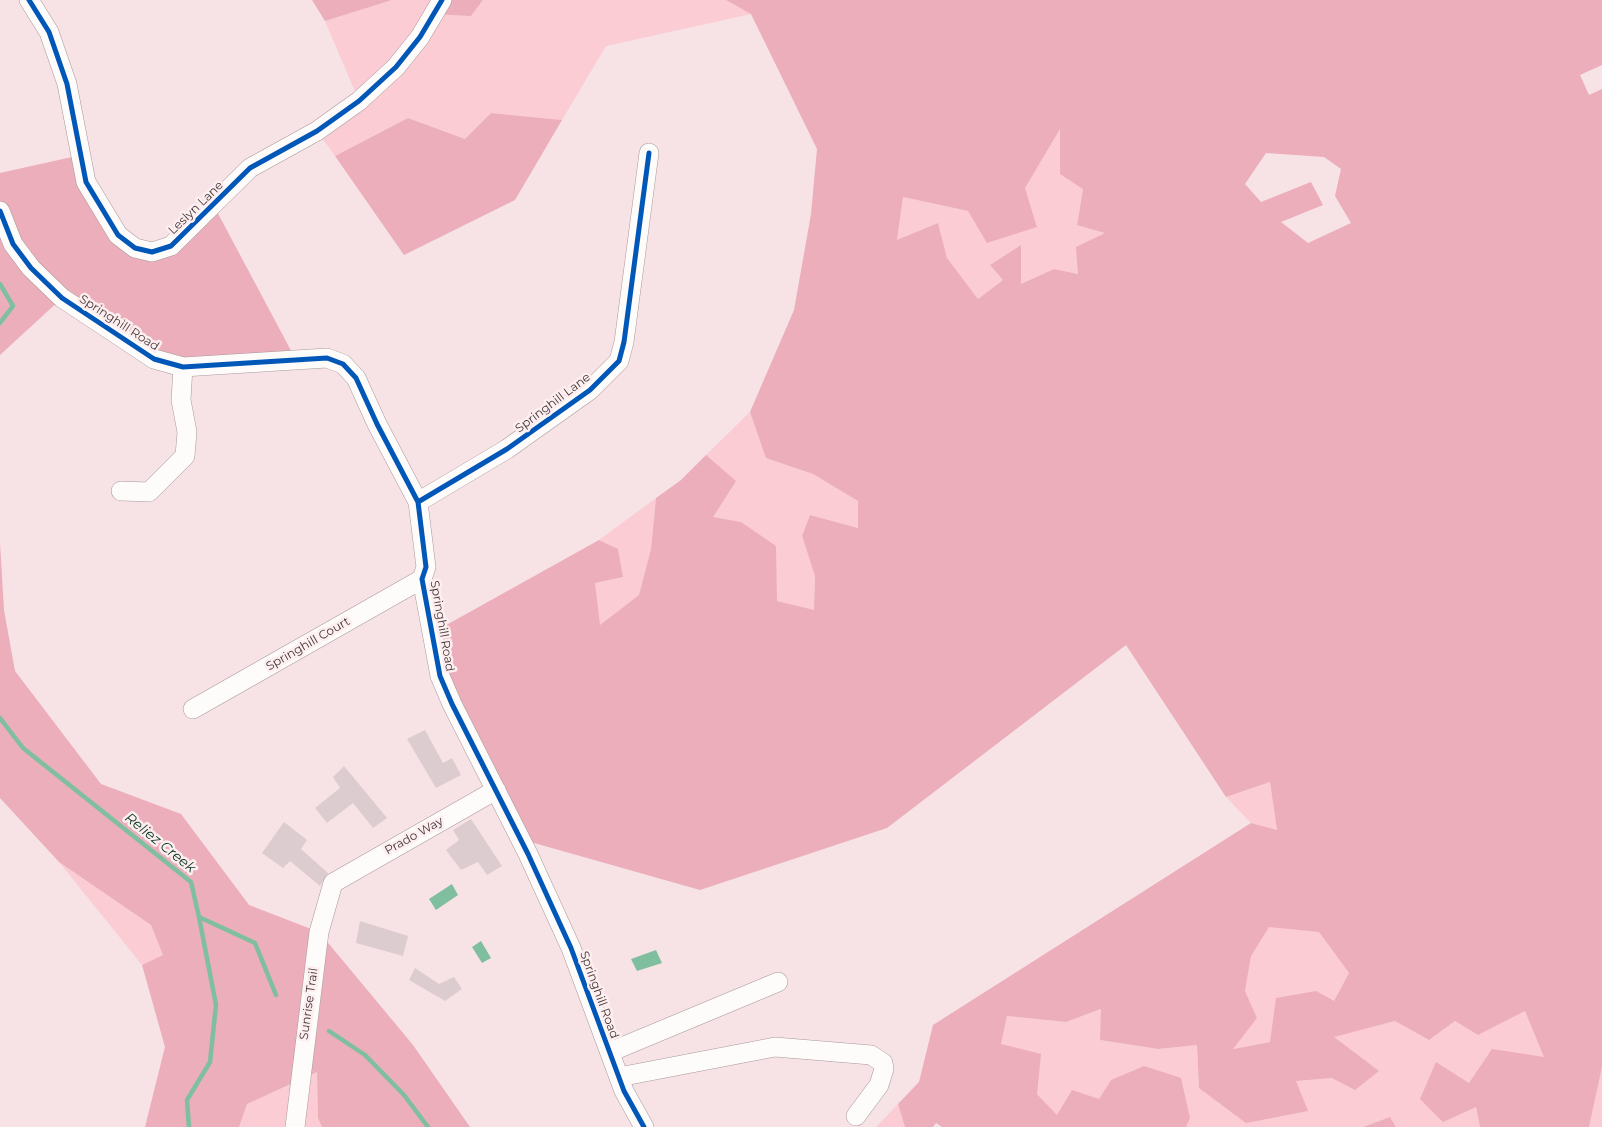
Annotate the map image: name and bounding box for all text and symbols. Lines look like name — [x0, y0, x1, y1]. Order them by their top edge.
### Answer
street label: Leslyn Lane — [166, 178, 226, 238]
street label: Springhill Road — [76, 292, 162, 354]
street label: Springhill Lane — [513, 370, 593, 436]
street label: Springhill Road — [427, 579, 457, 673]
street label: Springhill Court — [264, 614, 352, 674]
water label: Reliez Creek — [121, 809, 199, 877]
street label: Prado Way — [382, 814, 446, 858]
street label: Springhill Road — [576, 949, 622, 1041]
street label: Sunrise Trail — [297, 967, 321, 1041]

